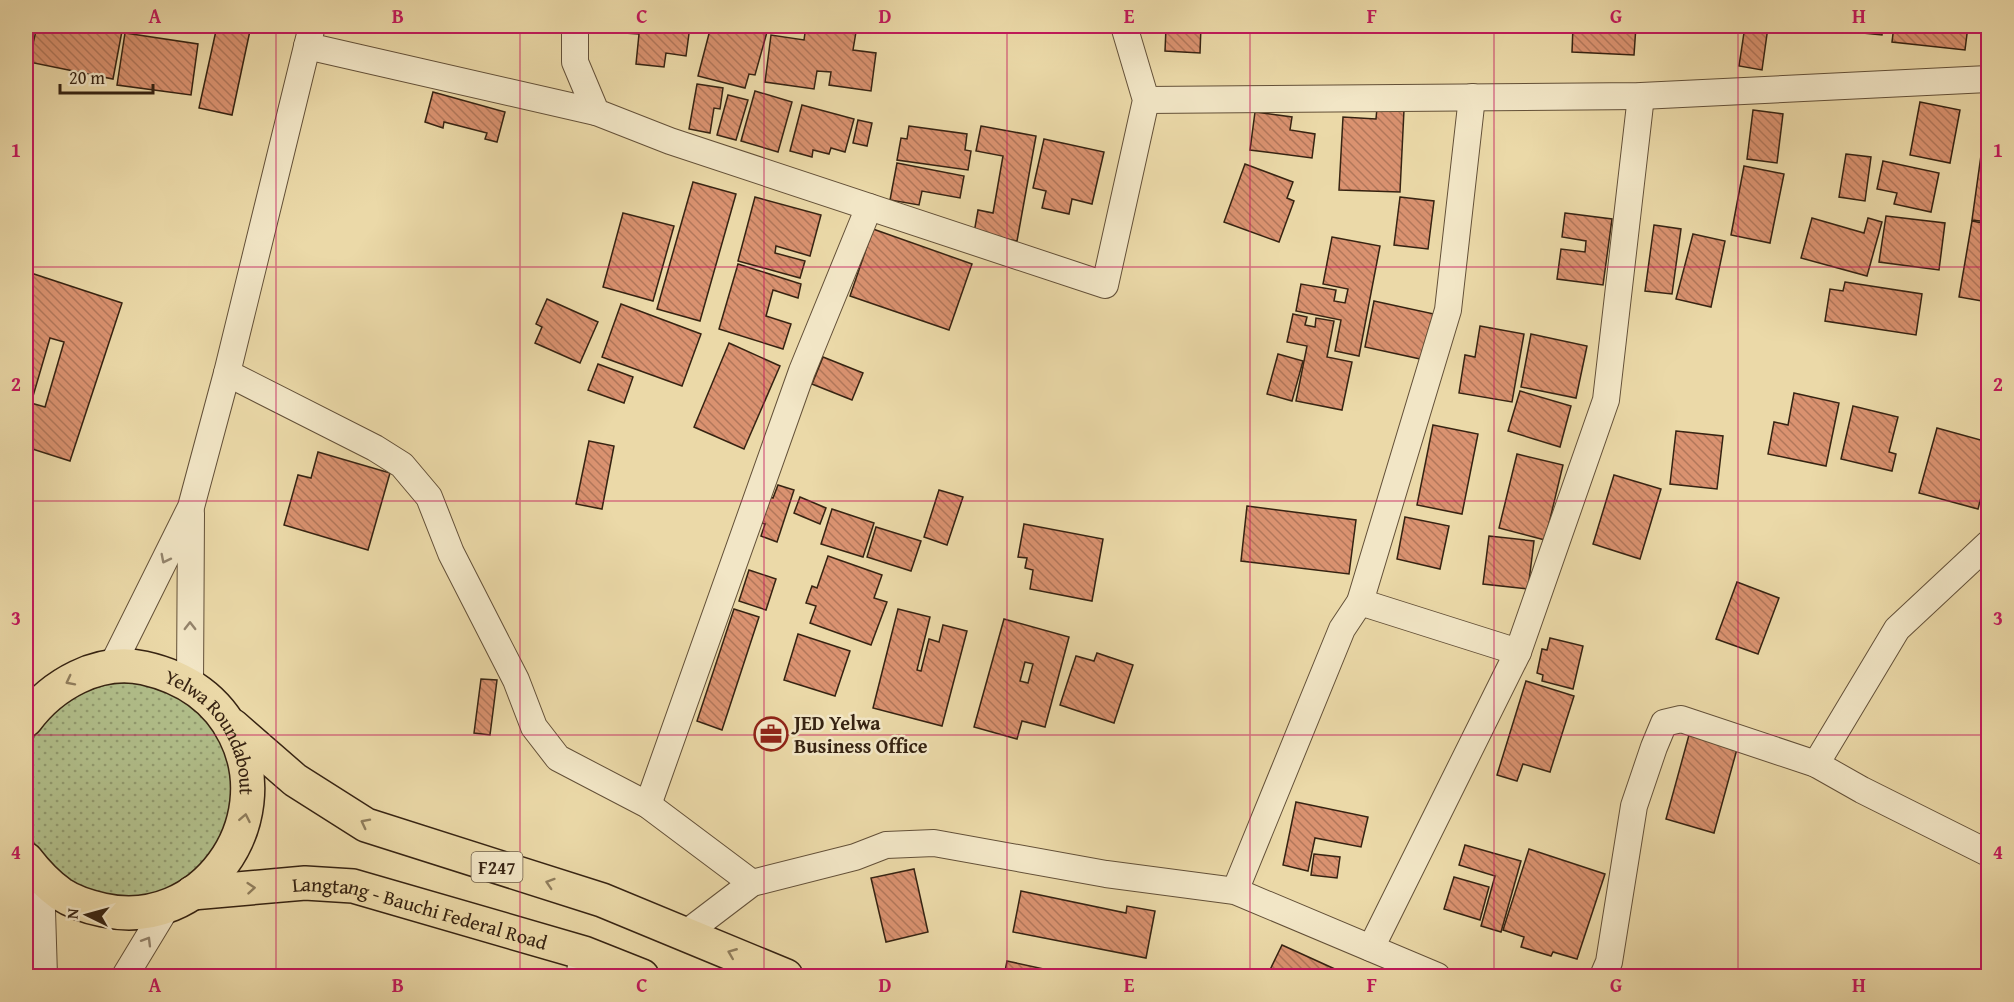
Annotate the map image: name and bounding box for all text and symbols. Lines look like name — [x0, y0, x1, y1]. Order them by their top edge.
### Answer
text: A — [149, 1, 162, 30]
text: B — [392, 1, 404, 30]
text: C — [636, 1, 648, 30]
text: D — [878, 1, 892, 30]
text: E — [1124, 1, 1135, 30]
text: F — [1367, 1, 1377, 30]
text: G — [1610, 1, 1622, 30]
text: H — [1852, 1, 1866, 30]
scale bar — [60, 57, 153, 95]
text: 20 m — [69, 64, 105, 91]
text: 1 — [11, 135, 21, 164]
text: 1 — [1993, 135, 2003, 164]
text: 2 — [11, 369, 21, 398]
text: 2 — [1993, 369, 2003, 398]
one-way arrow — [161, 553, 172, 563]
text: 3 — [11, 603, 21, 632]
text: 3 — [1993, 603, 2003, 632]
one-way arrow — [184, 622, 197, 631]
street label: Yelwa Roundabout — [161, 661, 262, 795]
one-way arrow — [66, 673, 77, 685]
place label: JED Yelwa Business Office — [791, 708, 928, 760]
office icon: JED Yelwa Business Office — [753, 716, 789, 752]
one-way arrow — [237, 813, 250, 823]
one-way arrow — [360, 819, 371, 831]
text: 4 — [11, 837, 21, 866]
text: 4 — [1993, 837, 2003, 866]
road number: F247 — [472, 852, 522, 882]
street label: Langtang - Bauchi Federal Road — [291, 868, 551, 956]
one-way arrow — [545, 878, 556, 891]
one-way arrow — [246, 882, 255, 895]
north arrow — [57, 885, 117, 945]
text: N — [60, 907, 85, 920]
one-way arrow — [139, 937, 151, 947]
one-way arrow — [727, 948, 738, 960]
text: A — [149, 970, 162, 999]
text: B — [392, 970, 404, 999]
text: C — [636, 970, 648, 999]
text: D — [878, 970, 892, 999]
text: E — [1124, 970, 1135, 999]
text: F — [1367, 970, 1377, 999]
text: G — [1610, 970, 1622, 999]
text: H — [1852, 970, 1866, 999]

